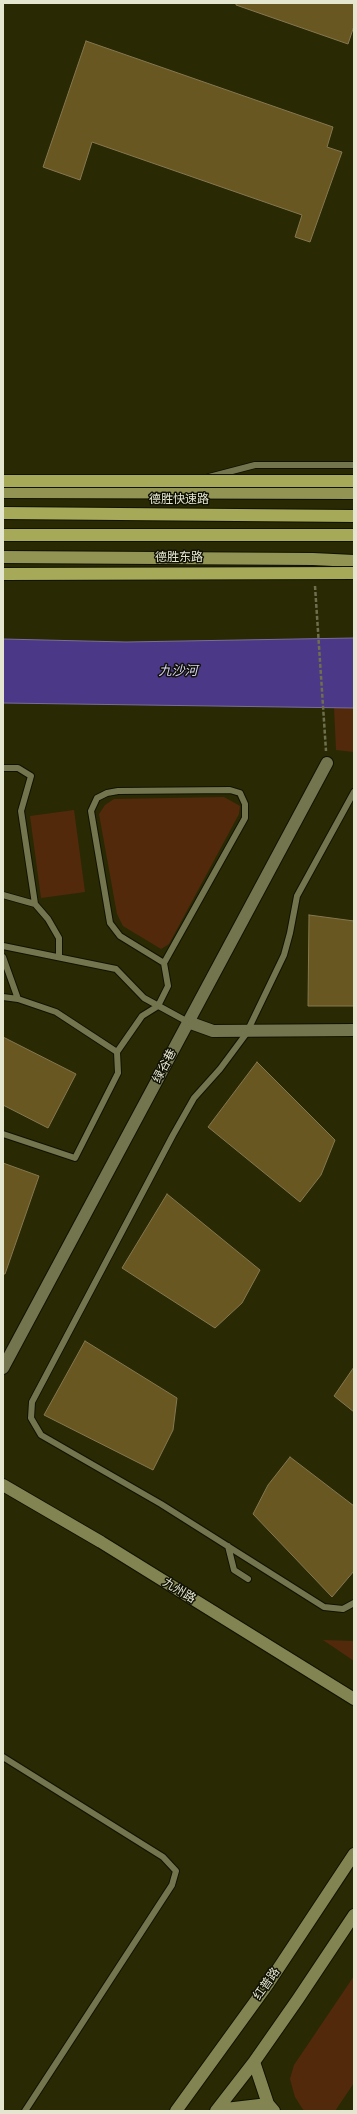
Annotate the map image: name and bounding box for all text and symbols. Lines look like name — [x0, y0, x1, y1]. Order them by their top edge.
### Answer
street label: 德胜快速路 — [149, 493, 209, 507]
street label: 德胜东路 — [155, 551, 203, 565]
water label: 九沙河 — [159, 664, 197, 680]
street label: 绿谷巷 — [150, 1047, 180, 1085]
street label: 九州路 — [160, 1575, 198, 1607]
street label: 红普路 — [251, 1965, 283, 2003]

